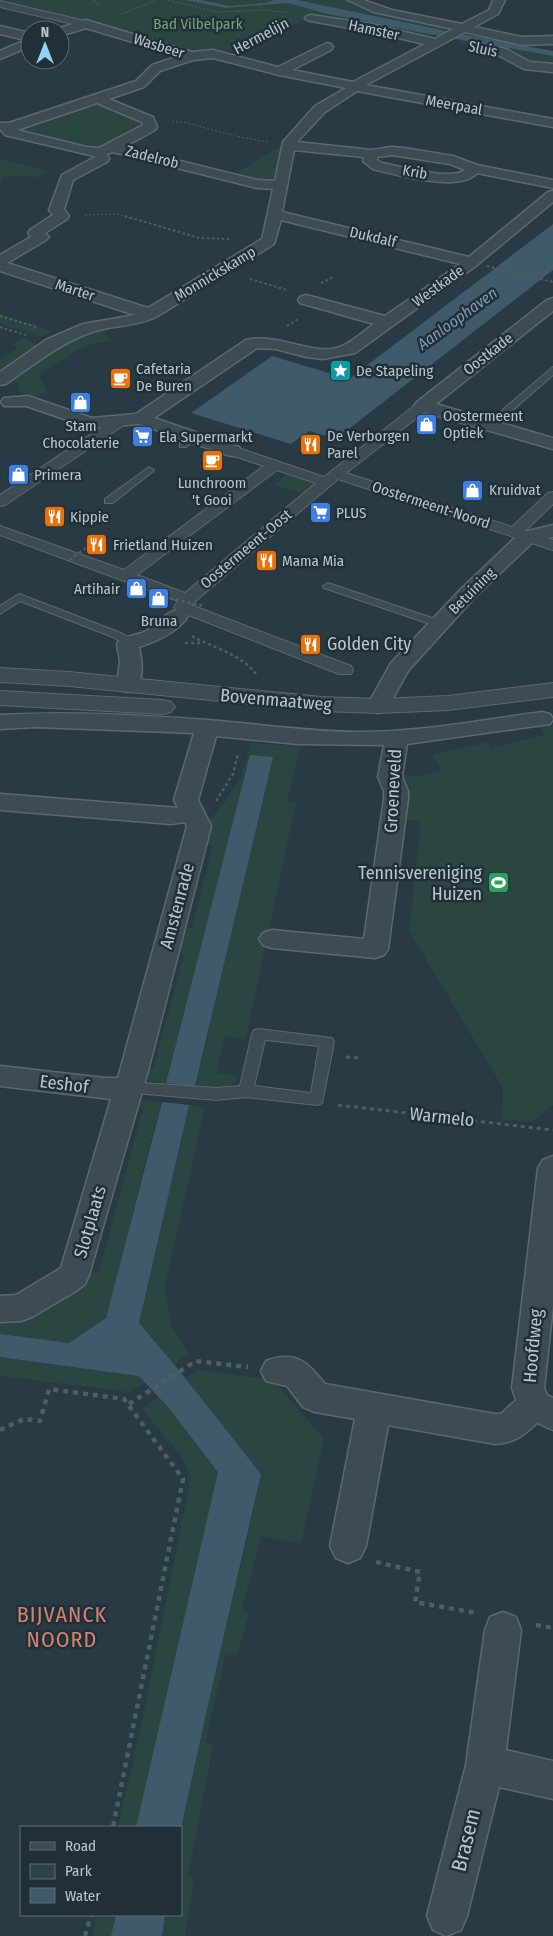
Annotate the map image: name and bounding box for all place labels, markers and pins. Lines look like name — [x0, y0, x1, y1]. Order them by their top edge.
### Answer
place icon: De Stapeling — [328, 359, 352, 383]
place label: Cafetaria De Buren — [136, 360, 192, 395]
place label: De Stapeling — [356, 362, 433, 380]
cafe icon: Cafetaria De Buren — [108, 366, 132, 390]
shop icon: Stam Chocolaterie — [69, 391, 93, 415]
place label: Oostermeent Optiek — [443, 407, 523, 442]
shop icon: Oostermeent Optiek — [415, 413, 439, 437]
place label: Stam Chocolaterie — [42, 417, 120, 452]
supermarket icon: Ela Supermarkt — [131, 425, 155, 449]
place label: De Verborgen Parel — [327, 427, 410, 462]
place label: Ela Supermarkt — [159, 428, 253, 446]
restaurant icon: De Verborgen Parel — [299, 433, 323, 457]
cafe icon: Lunchroom 't Gooi — [200, 448, 224, 472]
shop icon: Primera — [6, 463, 30, 487]
place label: Primera — [34, 466, 82, 484]
place label: Lunchroom 't Gooi — [178, 474, 246, 509]
shop icon: Kruidvat — [461, 478, 485, 502]
place label: Kruidvat — [489, 481, 541, 499]
supermarket icon: PLUS — [308, 501, 332, 525]
place label: PLUS — [336, 504, 366, 522]
restaurant icon: Kippie — [42, 505, 66, 529]
place label: Kippie — [70, 508, 109, 526]
restaurant icon: Frietland Huizen — [85, 533, 109, 557]
place label: Frietland Huizen — [113, 536, 213, 554]
restaurant icon: Mama Mia — [254, 549, 278, 573]
place label: Mama Mia — [282, 552, 344, 570]
shop icon: Artihair — [124, 577, 148, 601]
place label: Artihair — [74, 580, 121, 598]
shop icon: Bruna — [147, 586, 171, 610]
place label: Bruna — [141, 612, 177, 630]
restaurant icon: Golden City — [299, 632, 323, 656]
place label: Golden City — [327, 633, 411, 655]
place label: Tennisvereniging Huizen — [358, 862, 483, 905]
sports icon: Tennisvereniging Huizen — [486, 871, 510, 895]

